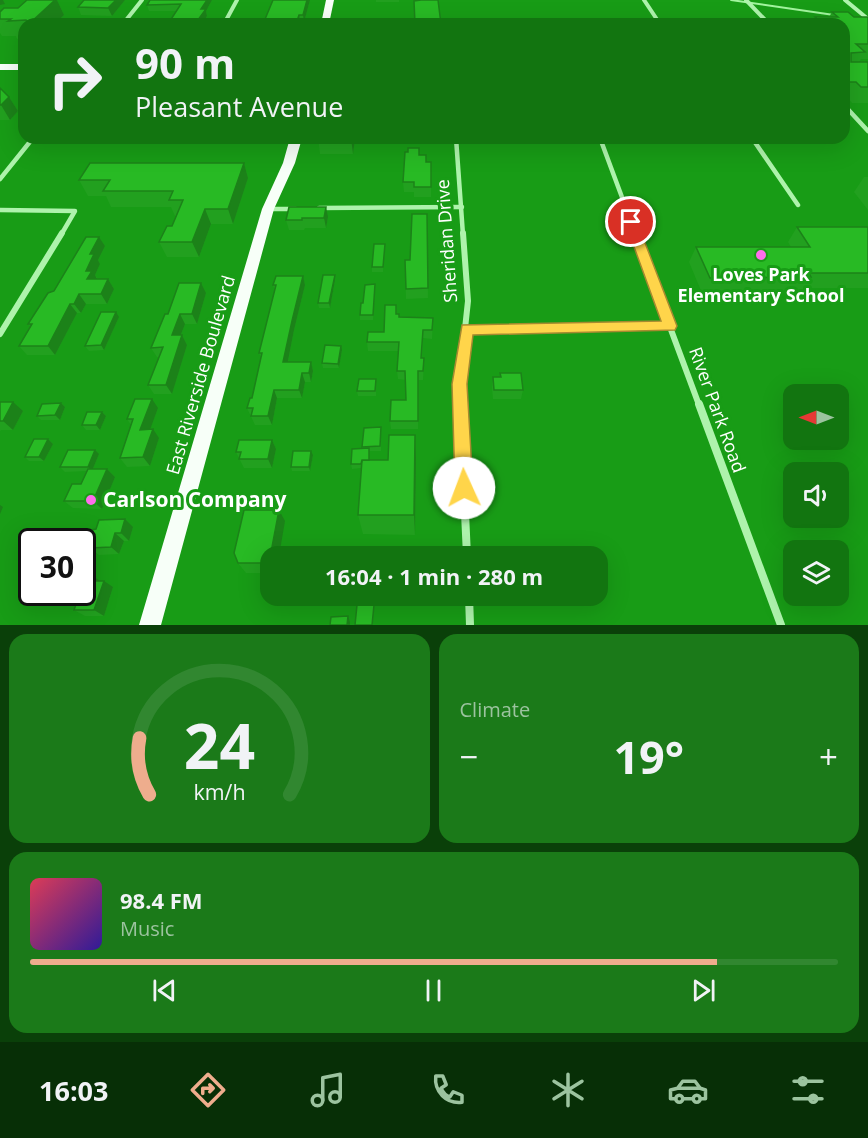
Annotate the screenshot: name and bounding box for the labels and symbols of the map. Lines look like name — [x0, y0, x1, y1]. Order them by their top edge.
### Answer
street label: Sheridan Drive — [430, 179, 462, 304]
pin — [605, 196, 656, 247]
marker: Loves Park Elementary School — [754, 248, 768, 262]
place label: Loves Park Elementary School — [678, 262, 844, 307]
street label: East Riverside Boulevard — [160, 272, 240, 477]
street label: River Park Road — [684, 344, 752, 476]
north arrow — [783, 384, 849, 450]
position arrow — [432, 456, 496, 520]
place label: Carlson Company — [103, 485, 286, 513]
marker: Carlson Company — [84, 493, 98, 507]
speed limit sign: 30 — [18, 528, 96, 606]

